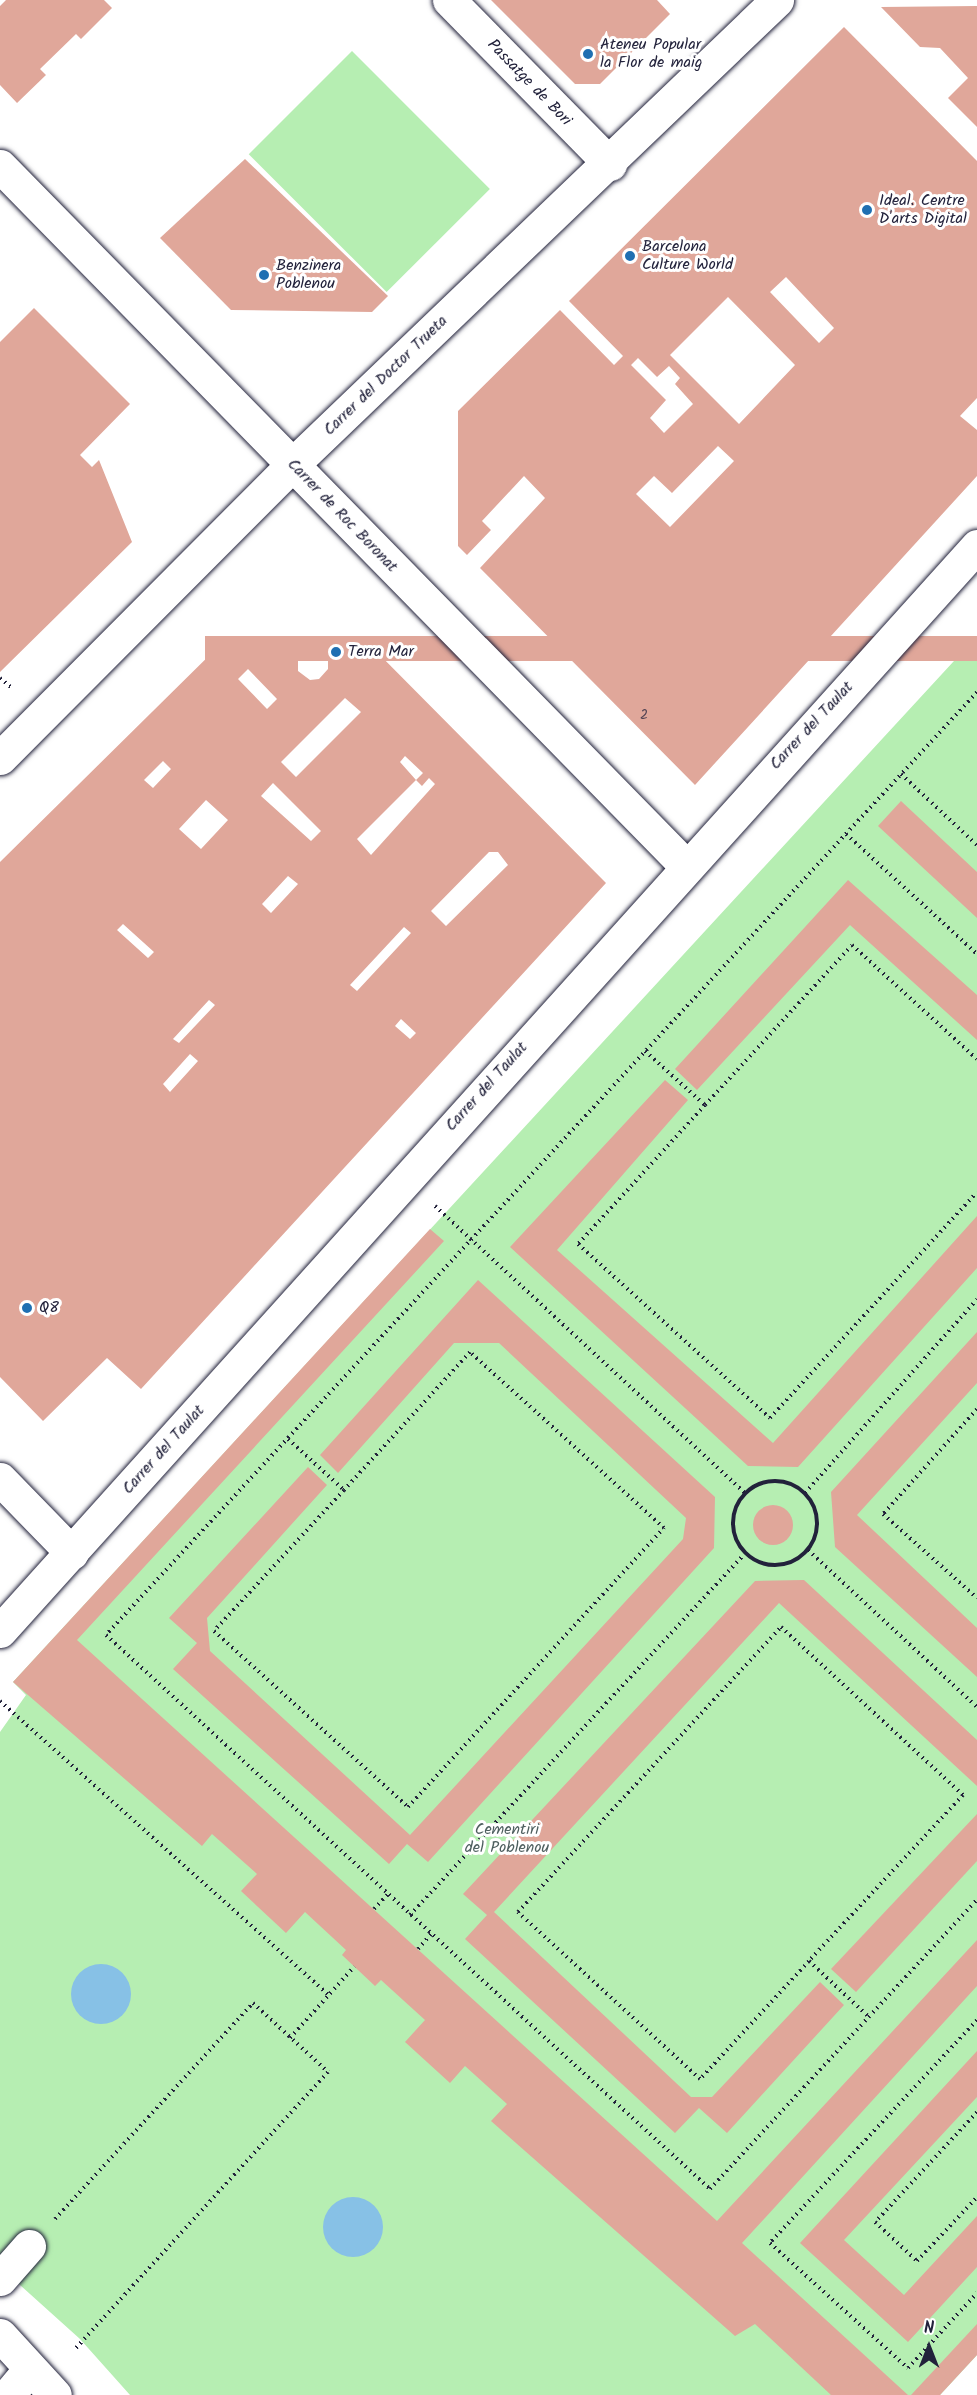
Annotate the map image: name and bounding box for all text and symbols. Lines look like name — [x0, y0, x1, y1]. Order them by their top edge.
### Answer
place label: Ateneu Popular la Flor de maig — [600, 35, 702, 73]
street label: Passatge de Bori — [483, 36, 575, 130]
marker: Ateneu Popular la Flor de maig — [581, 47, 595, 61]
place label: Ideal. Centre D'arts Digital — [879, 191, 967, 229]
marker: Ideal. Centre D'arts Digital — [860, 203, 874, 217]
place label: Barcelona Culture World — [642, 237, 733, 275]
marker: Barcelona Culture World — [623, 249, 637, 263]
place label: Benzinera Poblenou — [276, 256, 341, 294]
marker: Benzinera Poblenou — [257, 268, 271, 282]
street label: Carrer del Doctor Trueta — [320, 312, 452, 440]
street label: Carrer de Roc Boronat — [283, 455, 401, 577]
place label: Terra Mar — [348, 642, 414, 662]
marker: Terra Mar — [329, 645, 343, 659]
street label: Carrer del Taulat — [766, 678, 858, 774]
house number: 2 — [640, 707, 648, 723]
street label: Carrer del Taulat — [442, 1038, 532, 1136]
place label: Q8 — [39, 1298, 59, 1318]
marker: Q8 — [20, 1301, 34, 1315]
street label: Carrer del Taulat — [119, 1401, 209, 1499]
park label: Cementiri del Poblenou — [465, 1820, 549, 1858]
text: N — [924, 2316, 934, 2341]
north arrow — [899, 2317, 959, 2377]

